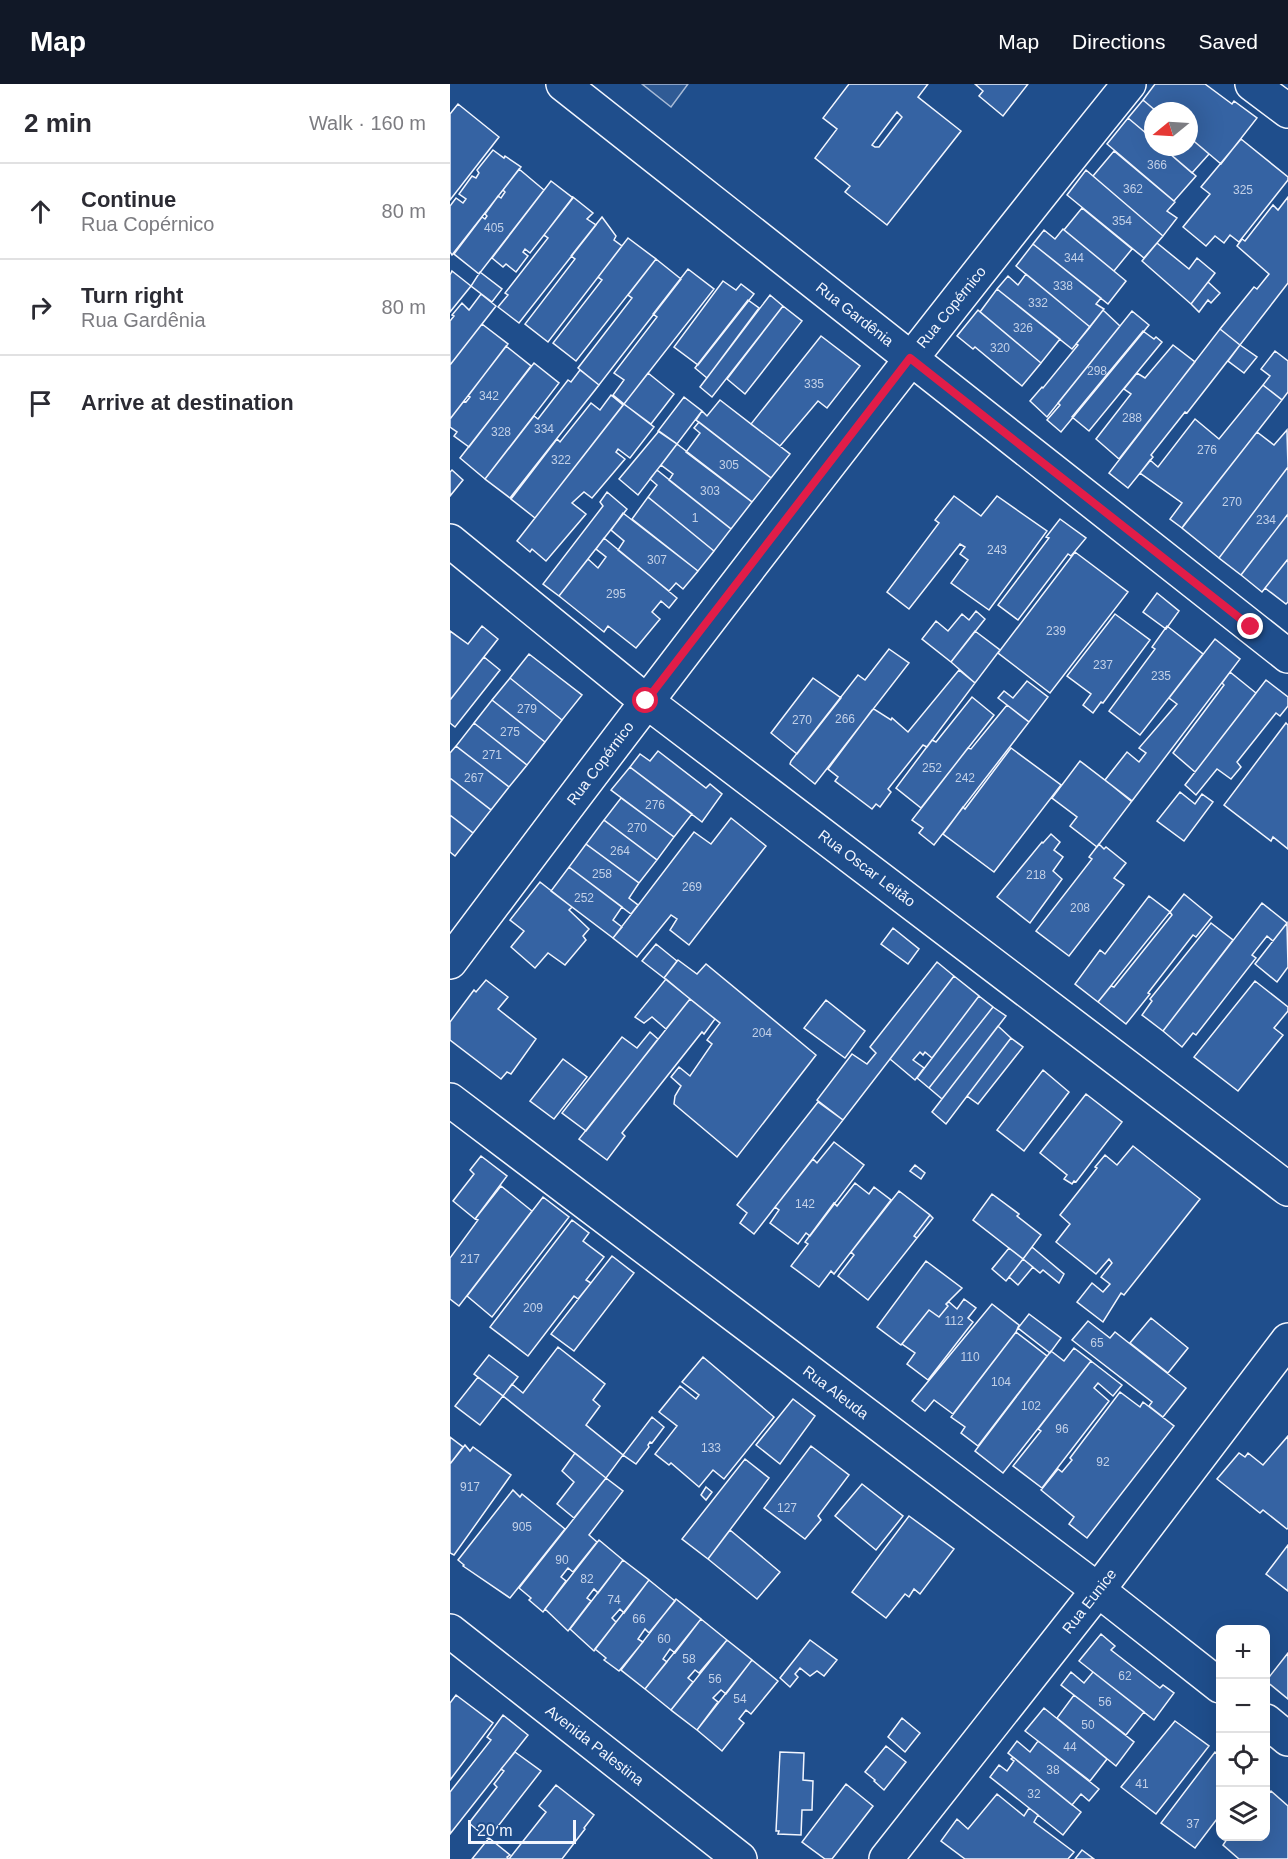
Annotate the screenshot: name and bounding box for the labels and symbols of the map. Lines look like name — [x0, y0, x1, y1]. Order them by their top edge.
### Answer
north arrow — [1144, 102, 1198, 156]
house number: 366 — [1147, 158, 1167, 172]
house number: 362 — [1123, 182, 1143, 196]
house number: 325 — [1233, 183, 1253, 197]
house number: 354 — [1112, 214, 1132, 228]
house number: 405 — [484, 221, 504, 235]
house number: 344 — [1064, 251, 1084, 265]
street label: Rua Copérnico — [913, 263, 989, 351]
street label: Rua Gardênia — [813, 279, 898, 350]
house number: 338 — [1053, 279, 1073, 293]
house number: 332 — [1028, 296, 1048, 310]
house number: 326 — [1013, 321, 1033, 335]
house number: 320 — [990, 341, 1010, 355]
house number: 298 — [1087, 364, 1107, 378]
house number: 335 — [804, 377, 824, 391]
house number: 342 — [479, 389, 499, 403]
house number: 288 — [1122, 411, 1142, 425]
house number: 334 — [534, 422, 554, 436]
house number: 328 — [491, 425, 511, 439]
house number: 276 — [1197, 443, 1217, 457]
house number: 322 — [551, 453, 571, 467]
house number: 305 — [719, 458, 739, 472]
house number: 303 — [700, 484, 720, 498]
house number: 270 — [1222, 495, 1242, 509]
house number: 1 — [692, 511, 699, 525]
house number: 234 — [1256, 513, 1276, 527]
house number: 243 — [987, 543, 1007, 557]
house number: 307 — [647, 553, 667, 567]
house number: 295 — [606, 587, 626, 601]
route end — [1237, 613, 1263, 639]
house number: 239 — [1046, 624, 1066, 638]
house number: 237 — [1093, 658, 1113, 672]
house number: 235 — [1151, 669, 1171, 683]
route start — [632, 687, 658, 713]
house number: 279 — [517, 702, 537, 716]
house number: 266 — [835, 712, 855, 726]
house number: 270 — [792, 713, 812, 727]
street label: Rua Copérnico — [563, 718, 637, 808]
house number: 275 — [500, 725, 520, 739]
house number: 271 — [482, 748, 502, 762]
house number: 252 — [922, 761, 942, 775]
house number: 267 — [464, 771, 484, 785]
house number: 242 — [955, 771, 975, 785]
house number: 276 — [645, 798, 665, 812]
house number: 270 — [627, 821, 647, 835]
street label: Rua Oscar Leitão — [815, 826, 919, 910]
house number: 264 — [610, 844, 630, 858]
house number: 258 — [592, 867, 612, 881]
house number: 218 — [1026, 868, 1046, 882]
house number: 269 — [682, 880, 702, 894]
house number: 252 — [574, 891, 594, 905]
house number: 208 — [1070, 901, 1090, 915]
house number: 204 — [752, 1026, 772, 1040]
house number: 142 — [795, 1197, 815, 1211]
house number: 217 — [460, 1252, 480, 1266]
house number: 209 — [523, 1301, 543, 1315]
house number: 112 — [944, 1314, 964, 1328]
house number: 65 — [1090, 1336, 1104, 1350]
house number: 110 — [960, 1350, 980, 1364]
street label: Rua Aleuda — [800, 1362, 873, 1423]
house number: 104 — [991, 1375, 1011, 1389]
house number: 102 — [1021, 1399, 1041, 1413]
house number: 96 — [1055, 1422, 1069, 1436]
house number: 133 — [701, 1441, 721, 1455]
house number: 92 — [1096, 1455, 1110, 1469]
house number: 917 — [460, 1480, 480, 1494]
house number: 127 — [777, 1501, 797, 1515]
house number: 905 — [512, 1520, 532, 1534]
house number: 90 — [555, 1553, 569, 1567]
street label: Rua Eunice — [1058, 1565, 1120, 1637]
house number: 82 — [580, 1572, 594, 1586]
house number: 74 — [607, 1593, 621, 1607]
house number: 66 — [632, 1612, 646, 1626]
house number: 60 — [657, 1632, 671, 1646]
house number: 58 — [682, 1652, 696, 1666]
house number: 62 — [1118, 1669, 1132, 1683]
house number: 56 — [708, 1672, 722, 1686]
house number: 54 — [733, 1692, 747, 1706]
house number: 56 — [1098, 1695, 1112, 1709]
street label: Avenida Palestina — [543, 1701, 648, 1789]
house number: 50 — [1081, 1718, 1095, 1732]
house number: 44 — [1063, 1740, 1077, 1754]
house number: 38 — [1046, 1763, 1060, 1777]
house number: 41 — [1135, 1777, 1149, 1791]
house number: 32 — [1027, 1787, 1041, 1801]
scale bar — [468, 1817, 576, 1844]
house number: 37 — [1186, 1817, 1200, 1831]

